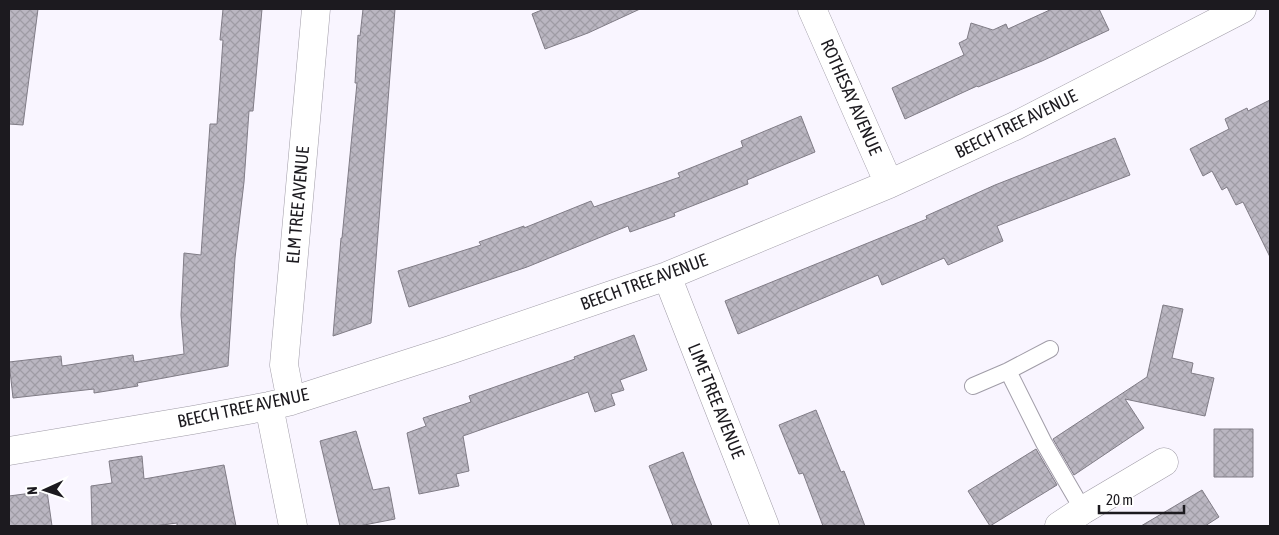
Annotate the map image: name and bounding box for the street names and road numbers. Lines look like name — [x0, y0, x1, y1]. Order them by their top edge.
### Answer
street label: ROTHESAY AVENUE — [816, 36, 887, 158]
street label: BEECH TREE AVENUE — [951, 85, 1081, 162]
street label: ELM TREE AVENUE — [282, 145, 313, 265]
street label: BEECH TREE AVENUE — [578, 249, 710, 314]
street label: LIME TREE AVENUE — [684, 340, 749, 462]
street label: BEECH TREE AVENUE — [175, 383, 311, 432]

